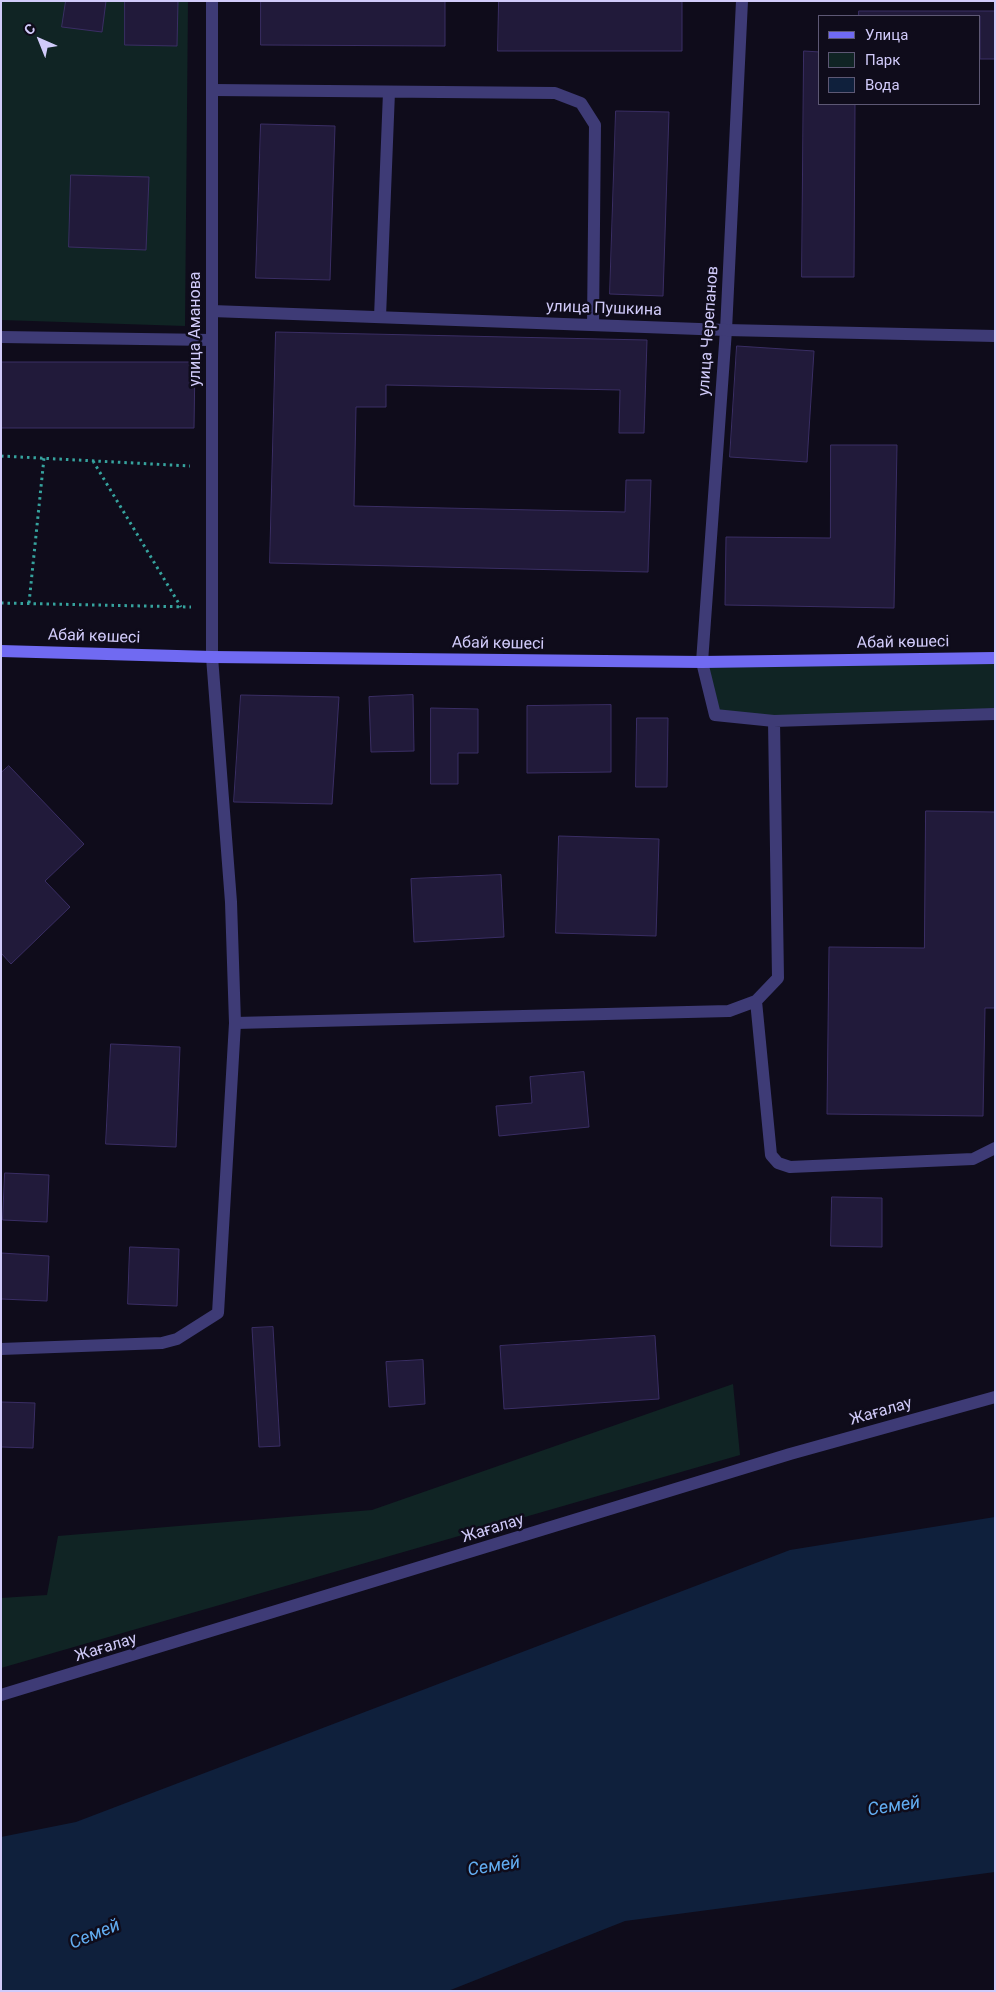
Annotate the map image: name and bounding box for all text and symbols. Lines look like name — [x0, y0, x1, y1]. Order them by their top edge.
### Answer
north arrow — [15, 15, 65, 65]
legend — [818, 15, 981, 105]
text: С — [21, 20, 38, 38]
text: Улица — [865, 26, 908, 44]
text: Парк — [865, 51, 900, 69]
text: Вода — [865, 76, 900, 94]
street label: улица Черепанов — [695, 265, 723, 397]
street label: улица Аманова — [186, 271, 206, 387]
street label: улица Пушкина — [546, 297, 662, 321]
street label: Абай көшесі — [47, 626, 141, 648]
street label: Абай көшесі — [857, 633, 949, 653]
street label: Абай көшесі — [452, 634, 544, 654]
street label: Жағалау — [848, 1394, 914, 1430]
street label: Жағалау — [460, 1510, 526, 1548]
street label: Жағалау — [73, 1629, 139, 1667]
water label: Семей — [866, 1792, 922, 1822]
water label: Семей — [466, 1852, 522, 1882]
water label: Семей — [66, 1915, 124, 1955]

